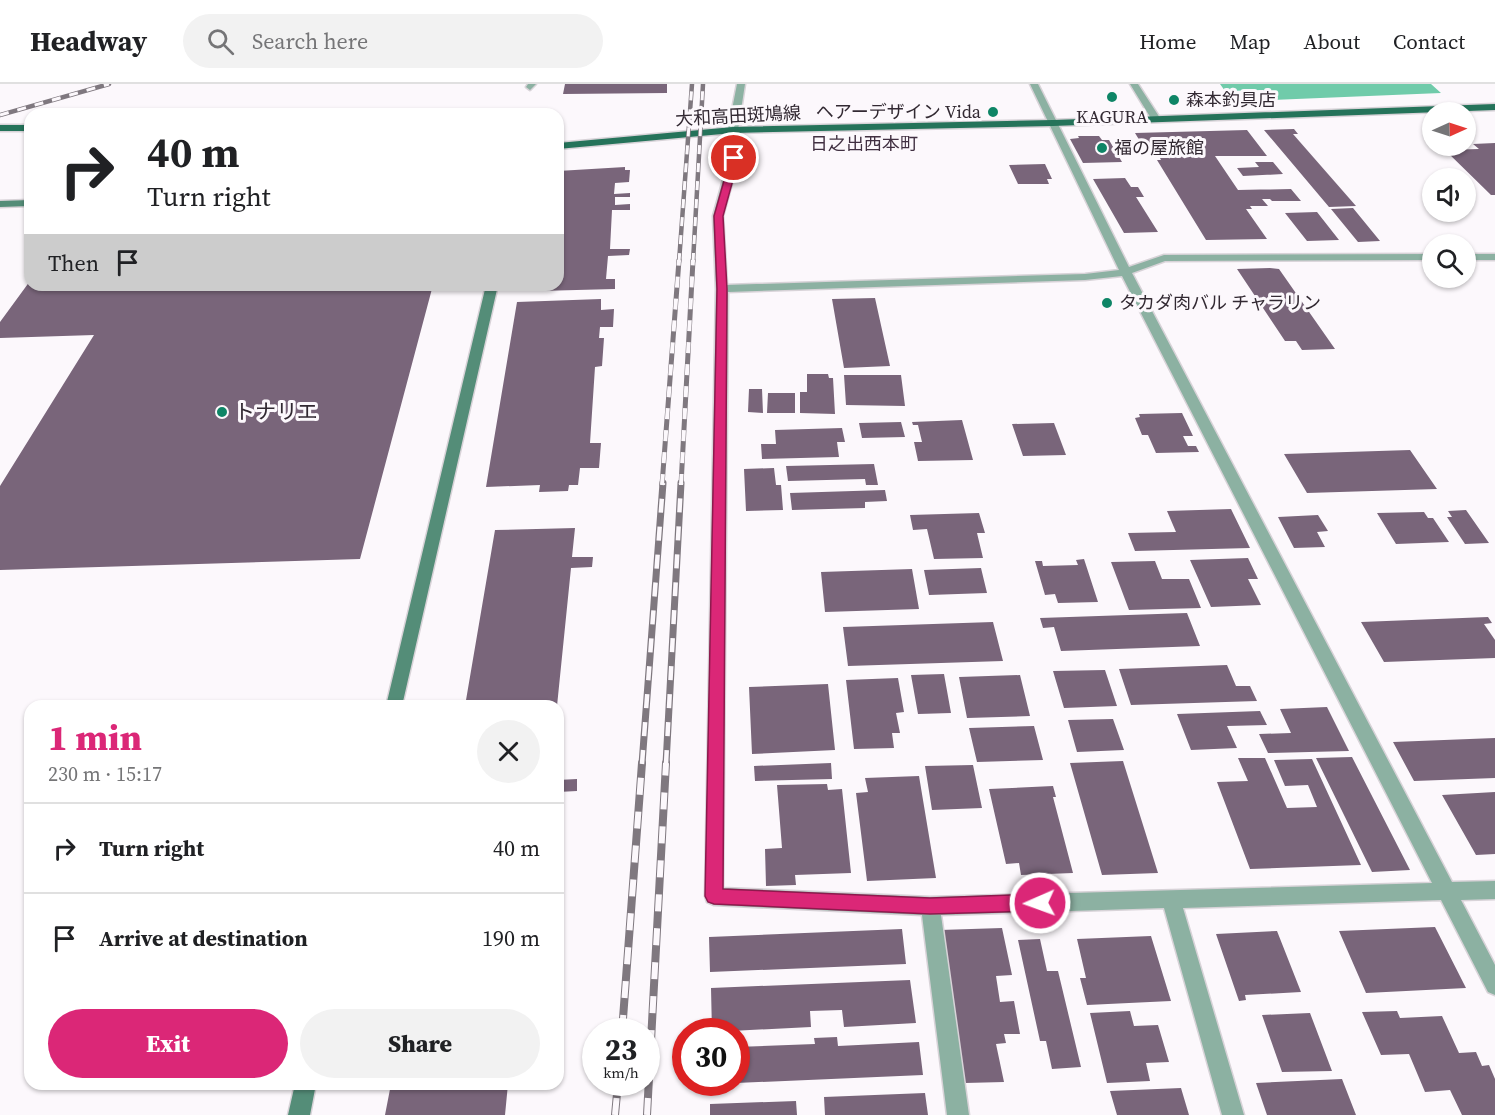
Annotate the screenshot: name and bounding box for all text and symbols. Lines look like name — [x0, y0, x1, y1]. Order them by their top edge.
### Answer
search box — [183, 14, 603, 68]
text: Headway — [30, 22, 147, 60]
icon: search — [204, 25, 237, 58]
text: Search here — [252, 26, 368, 56]
text: Home — [1139, 27, 1197, 56]
text: Map — [1230, 27, 1271, 56]
text: About — [1304, 27, 1360, 56]
text: Contact — [1393, 27, 1465, 56]
place label: 森本釣具店 — [1186, 87, 1276, 112]
marker: KAGURA — [1105, 90, 1119, 104]
marker: 森本釣具店 — [1167, 93, 1181, 107]
place label: ヘアーデザイン Vida — [816, 99, 982, 124]
street label: 大和高田斑鳩線 — [674, 100, 802, 131]
north arrow — [1422, 102, 1476, 156]
map controls — [1422, 102, 1476, 288]
place label: KAGURA — [1076, 104, 1148, 129]
marker: ヘアーデザイン Vida — [986, 105, 1000, 119]
text: 40 m — [147, 123, 240, 181]
district label: 日之出西本町 — [810, 131, 918, 156]
icon: right — [48, 132, 126, 210]
pin — [708, 132, 759, 183]
place label: 福の屋旅館 — [1114, 135, 1204, 160]
icon: arrive — [717, 141, 750, 174]
marker: 福の屋旅館 — [1095, 141, 1109, 155]
button: sound — [1422, 168, 1476, 222]
text: Turn right — [147, 178, 271, 215]
button: search — [1422, 234, 1476, 288]
icon: arrive — [111, 246, 144, 279]
text: Then — [48, 248, 99, 278]
place label: タカダ肉バル チャラリン — [1119, 290, 1321, 315]
marker: タカダ肉バル チャラリン — [1100, 296, 1114, 310]
place label: トナリエ — [234, 397, 318, 426]
marker: トナリエ — [215, 405, 229, 419]
text: 1 min — [48, 713, 142, 762]
button: close — [477, 720, 540, 783]
text: 230 m · 15:17 — [48, 760, 162, 788]
icon: right — [48, 832, 81, 865]
text: Turn right — [99, 833, 204, 863]
text: 40 m — [493, 833, 540, 863]
position arrow — [1008, 871, 1072, 935]
icon: arrive — [48, 922, 81, 955]
text: Arrive at destination — [99, 923, 308, 953]
text: 190 m — [482, 923, 540, 953]
button: Exit — [48, 1009, 288, 1078]
button: Share — [300, 1009, 540, 1078]
speed limit sign: 30 — [672, 1018, 750, 1096]
text: 23 — [605, 1029, 637, 1070]
text: km/h — [603, 1062, 639, 1083]

